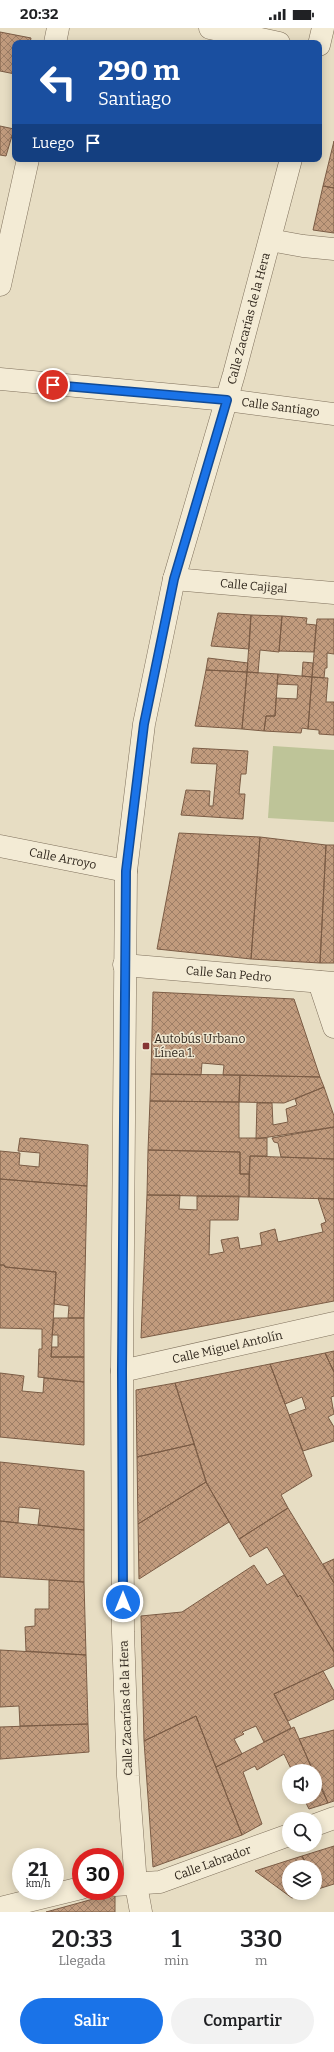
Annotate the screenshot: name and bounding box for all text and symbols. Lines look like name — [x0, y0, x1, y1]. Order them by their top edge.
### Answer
text: 20:32 — [20, 5, 59, 23]
text: 290 m — [98, 54, 180, 87]
icon: left — [32, 56, 84, 108]
text: Santiago — [98, 88, 171, 110]
icon: arrive — [82, 132, 104, 154]
text: Luego — [32, 134, 74, 152]
street label: Calle Zacarías de la Hera — [224, 251, 273, 386]
pin — [36, 368, 70, 402]
icon: arrive — [42, 374, 64, 396]
street label: Calle Santiago — [241, 395, 321, 419]
street label: Calle Cajigal — [219, 576, 288, 596]
street label: Calle Arroyo — [28, 845, 98, 872]
street label: Calle San Pedro — [185, 963, 272, 985]
place label: Autobús Urbano Línea 1. — [154, 1032, 245, 1060]
marker: Autobús Urbano Línea 1. — [141, 1041, 151, 1051]
street label: Calle Miguel Antolín — [171, 1328, 284, 1366]
position arrow — [102, 1581, 144, 1623]
street label: Calle Zacarías de la Hera — [117, 1640, 135, 1776]
map controls — [282, 1764, 322, 1900]
button: sound — [282, 1764, 322, 1804]
button: search — [282, 1812, 322, 1852]
street label: Calle Labrador — [172, 1842, 254, 1883]
speed limit sign: 30 — [72, 1848, 124, 1900]
text: 21 — [28, 1857, 48, 1881]
button: layers — [282, 1860, 322, 1900]
text: km/h — [26, 1878, 50, 1890]
text: 20:33 — [51, 1925, 113, 1953]
text: 1 — [171, 1925, 181, 1953]
text: 330 — [240, 1925, 283, 1953]
text: Llegada — [59, 1953, 106, 1968]
text: min — [164, 1953, 189, 1968]
text: m — [255, 1953, 268, 1968]
button: Salir — [20, 1998, 163, 2044]
button: Compartir — [171, 1998, 314, 2044]

